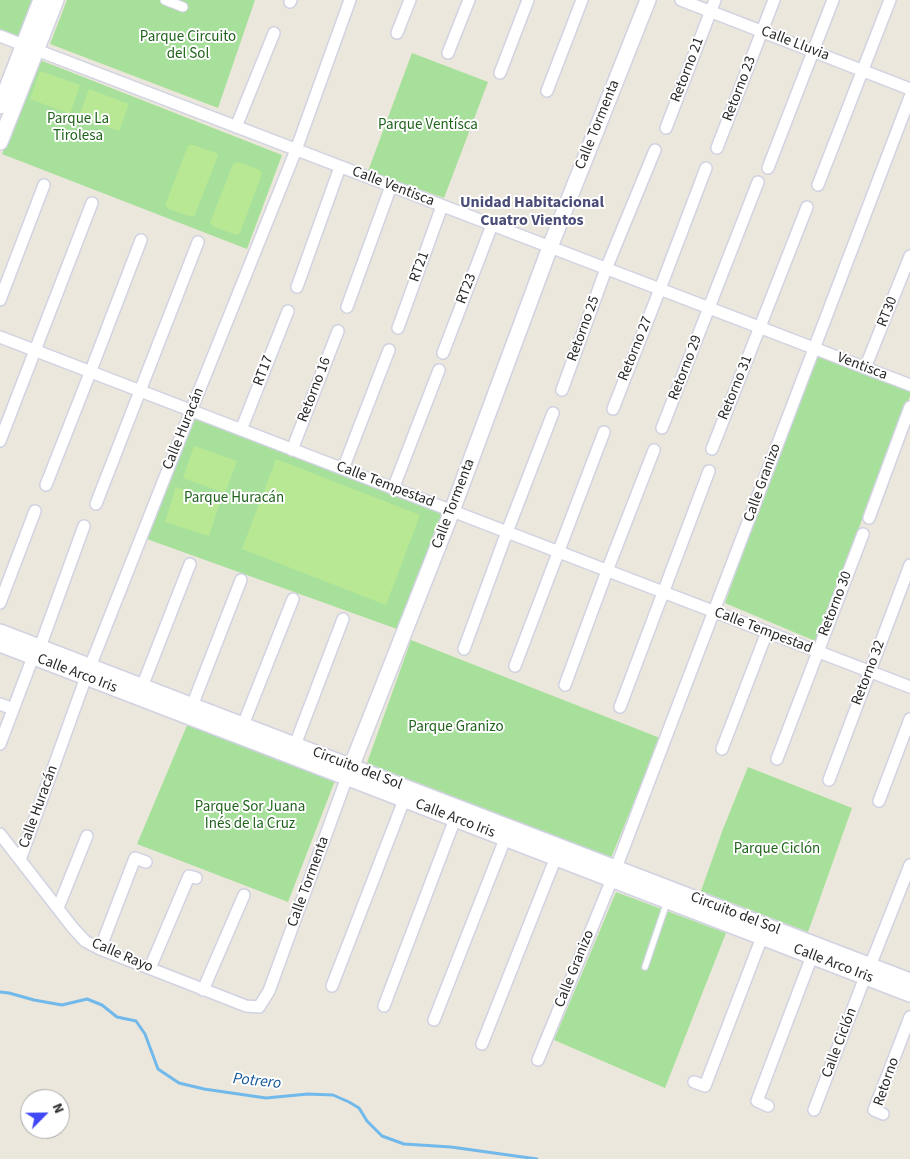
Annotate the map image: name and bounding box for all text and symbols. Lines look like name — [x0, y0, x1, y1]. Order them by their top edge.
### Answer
street label: Calle Lluvia — [758, 23, 832, 65]
park label: Parque Circuito del Sol — [140, 29, 236, 64]
street label: Retorno 21 — [667, 35, 709, 105]
street label: Retorno 23 — [719, 54, 761, 124]
street label: Calle Tormenta — [572, 78, 624, 172]
park label: Parque La Tirolesa — [47, 111, 109, 146]
park label: Parque Ventísca — [378, 117, 478, 135]
street label: Calle Ventisca — [349, 163, 437, 211]
district label: Unidad Habitacional Cuatro Vientos — [460, 193, 604, 231]
street label: RT21 — [406, 249, 434, 285]
street label: RT23 — [453, 271, 481, 307]
street label: Retorno 25 — [564, 294, 604, 364]
street label: RT30 — [874, 294, 902, 330]
street label: Retorno 27 — [615, 314, 657, 384]
street label: Retorno 29 — [665, 333, 707, 403]
street label: Ventisca — [834, 349, 890, 385]
street label: RT17 — [250, 353, 278, 389]
street label: Retorno 31 — [715, 353, 757, 423]
street label: Retorno 16 — [294, 355, 336, 425]
street label: Calle Huracán — [159, 385, 209, 473]
street label: Calle Granizo — [740, 441, 786, 525]
street label: Calle Tormenta — [429, 456, 479, 552]
street label: Calle Tempestad — [333, 458, 437, 512]
park label: Parque Huracán — [184, 490, 284, 508]
street label: Retorno 30 — [815, 569, 857, 639]
street label: Calle Tempestad — [711, 604, 815, 658]
street label: Retorno 32 — [848, 638, 890, 708]
street label: Calle Arco Iris — [34, 651, 120, 697]
park label: Parque Granizo — [408, 719, 504, 737]
street label: Circuito del Sol — [310, 744, 404, 794]
street label: Calle Huracán — [16, 763, 62, 851]
street label: Calle Arco Iris — [412, 796, 498, 842]
park label: Parque Sor Juana Inés de la Cruz — [195, 799, 305, 834]
street label: Calle Tormenta — [284, 834, 334, 930]
park label: Parque Ciclón — [734, 841, 820, 859]
street label: Circuito del Sol — [688, 889, 782, 939]
street label: Calle Granizo — [551, 928, 599, 1010]
street label: Calle Rayo — [88, 935, 156, 977]
street label: Calle Arco Iris — [790, 941, 876, 987]
street label: Calle Ciclón — [818, 1005, 862, 1081]
street label: Retorno — [870, 1055, 904, 1109]
water label: Potrero — [232, 1070, 282, 1094]
north arrow — [20, 1089, 70, 1139]
text: N — [47, 1100, 69, 1117]

